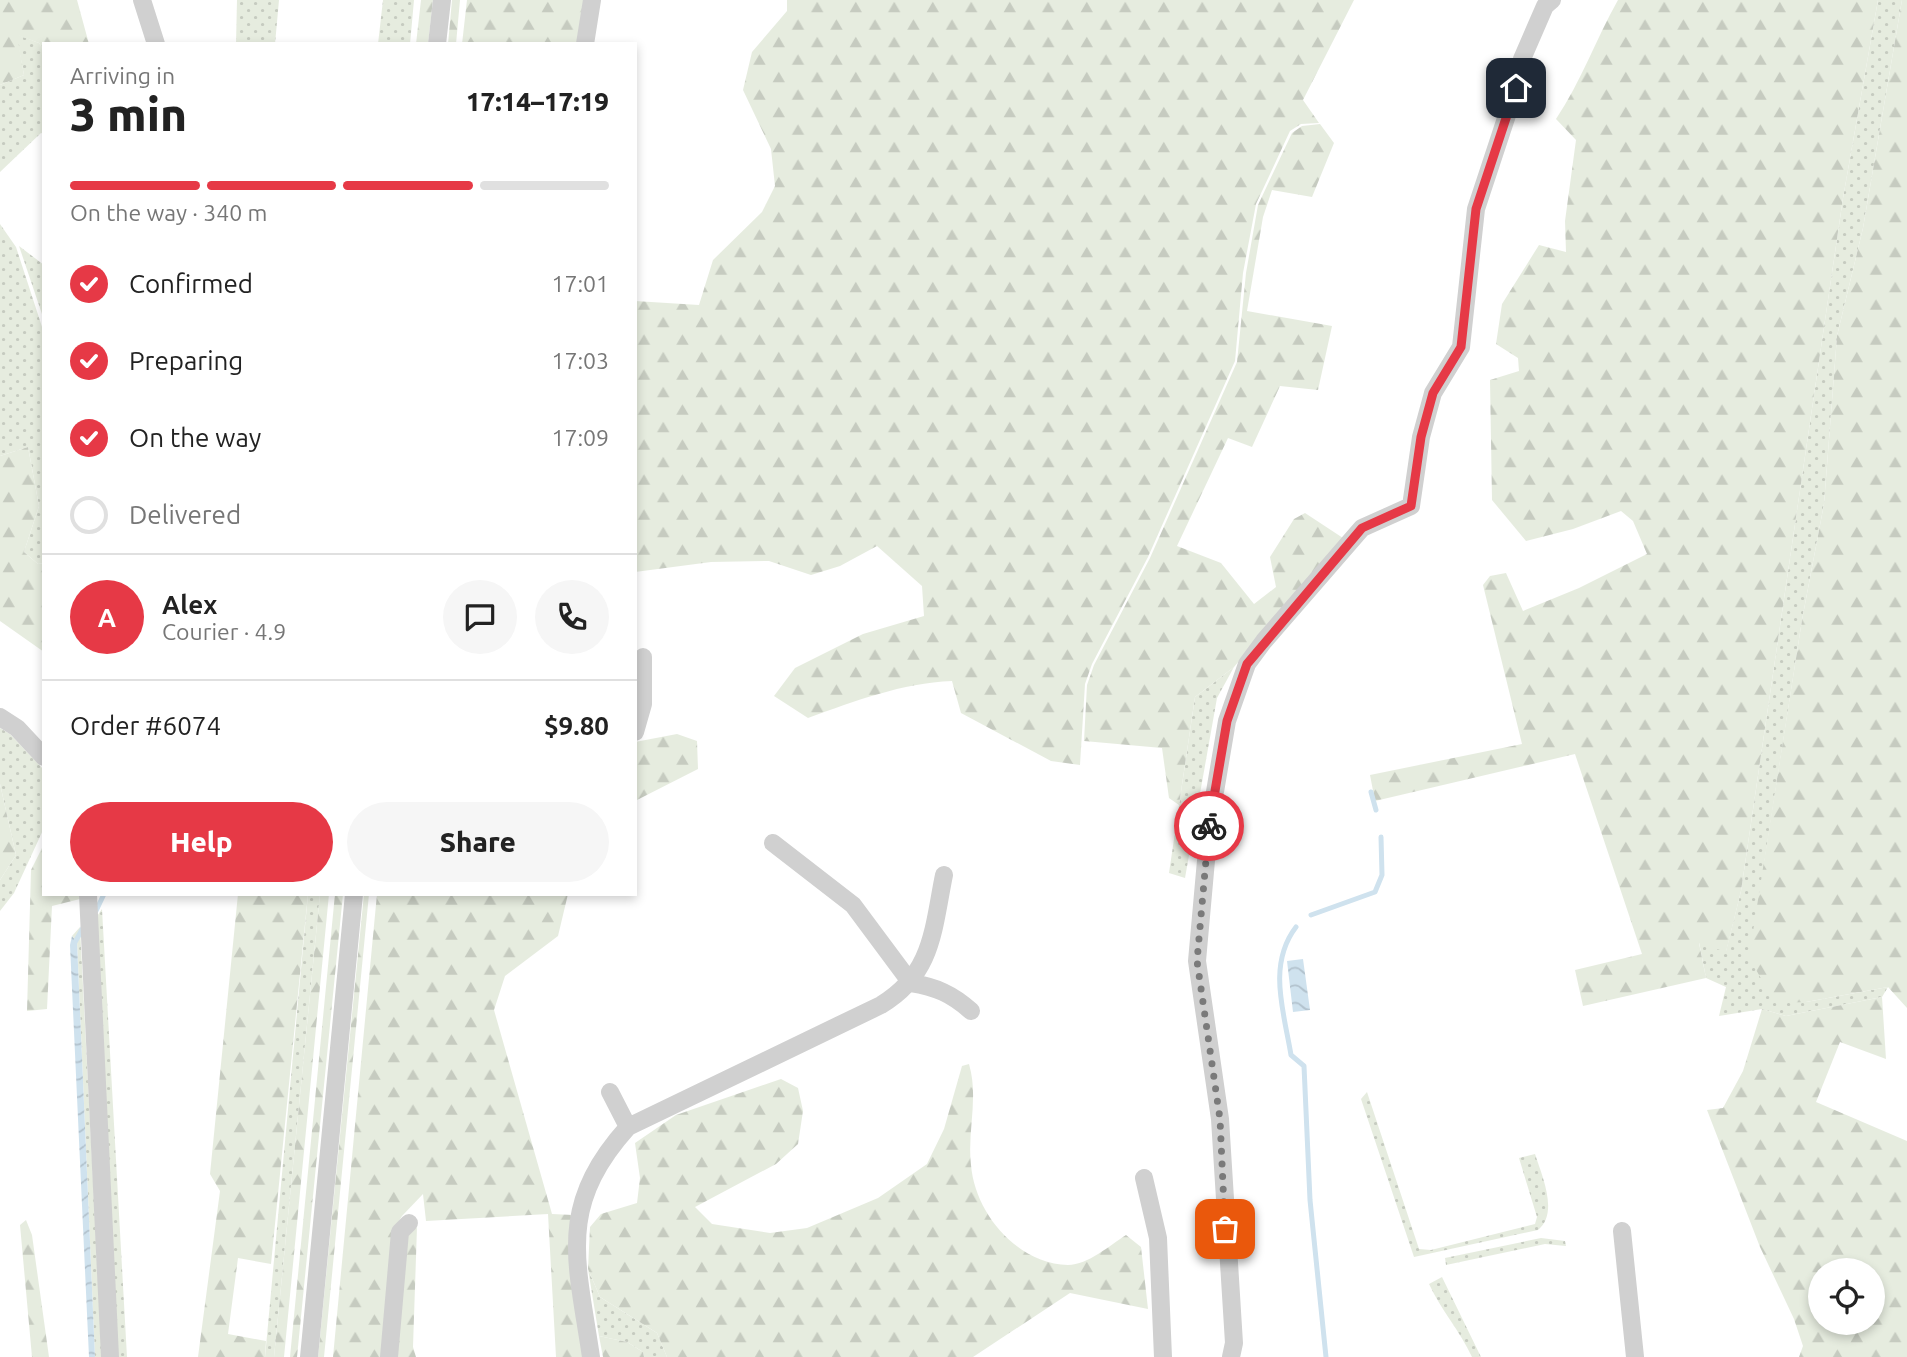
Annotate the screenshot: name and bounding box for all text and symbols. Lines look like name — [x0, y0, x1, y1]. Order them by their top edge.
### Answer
pin — [1486, 58, 1546, 118]
text: Arriving in — [70, 63, 175, 88]
icon: home — [1497, 69, 1535, 107]
text: 17:14–17:19 — [466, 87, 609, 116]
text: 3 min — [70, 88, 187, 140]
text: On the way · 340 m — [70, 200, 267, 225]
icon: check — [70, 265, 108, 303]
text: Confirmed — [129, 269, 253, 298]
text: 17:01 — [551, 271, 609, 296]
icon: check — [70, 342, 108, 380]
text: Preparing — [129, 346, 243, 375]
text: 17:03 — [551, 348, 609, 373]
icon: check — [70, 419, 108, 457]
text: On the way — [129, 423, 261, 452]
text: 17:09 — [551, 425, 609, 450]
text: Delivered — [129, 500, 241, 529]
button: chat — [443, 580, 517, 654]
button: phone — [535, 580, 609, 654]
text: Alex — [162, 590, 217, 619]
text: A — [98, 603, 116, 632]
text: Courier · 4.9 — [162, 619, 286, 644]
text: Order #6074 — [70, 711, 221, 740]
text: $9.80 — [544, 711, 609, 740]
courier — [1174, 791, 1244, 861]
button: Help — [70, 802, 333, 882]
button: Share — [347, 802, 609, 882]
icon: bike — [1190, 807, 1228, 845]
pin — [1195, 1199, 1255, 1259]
icon: bag — [1206, 1210, 1244, 1248]
map controls — [1808, 1258, 1885, 1335]
button: locate — [1808, 1258, 1885, 1335]

